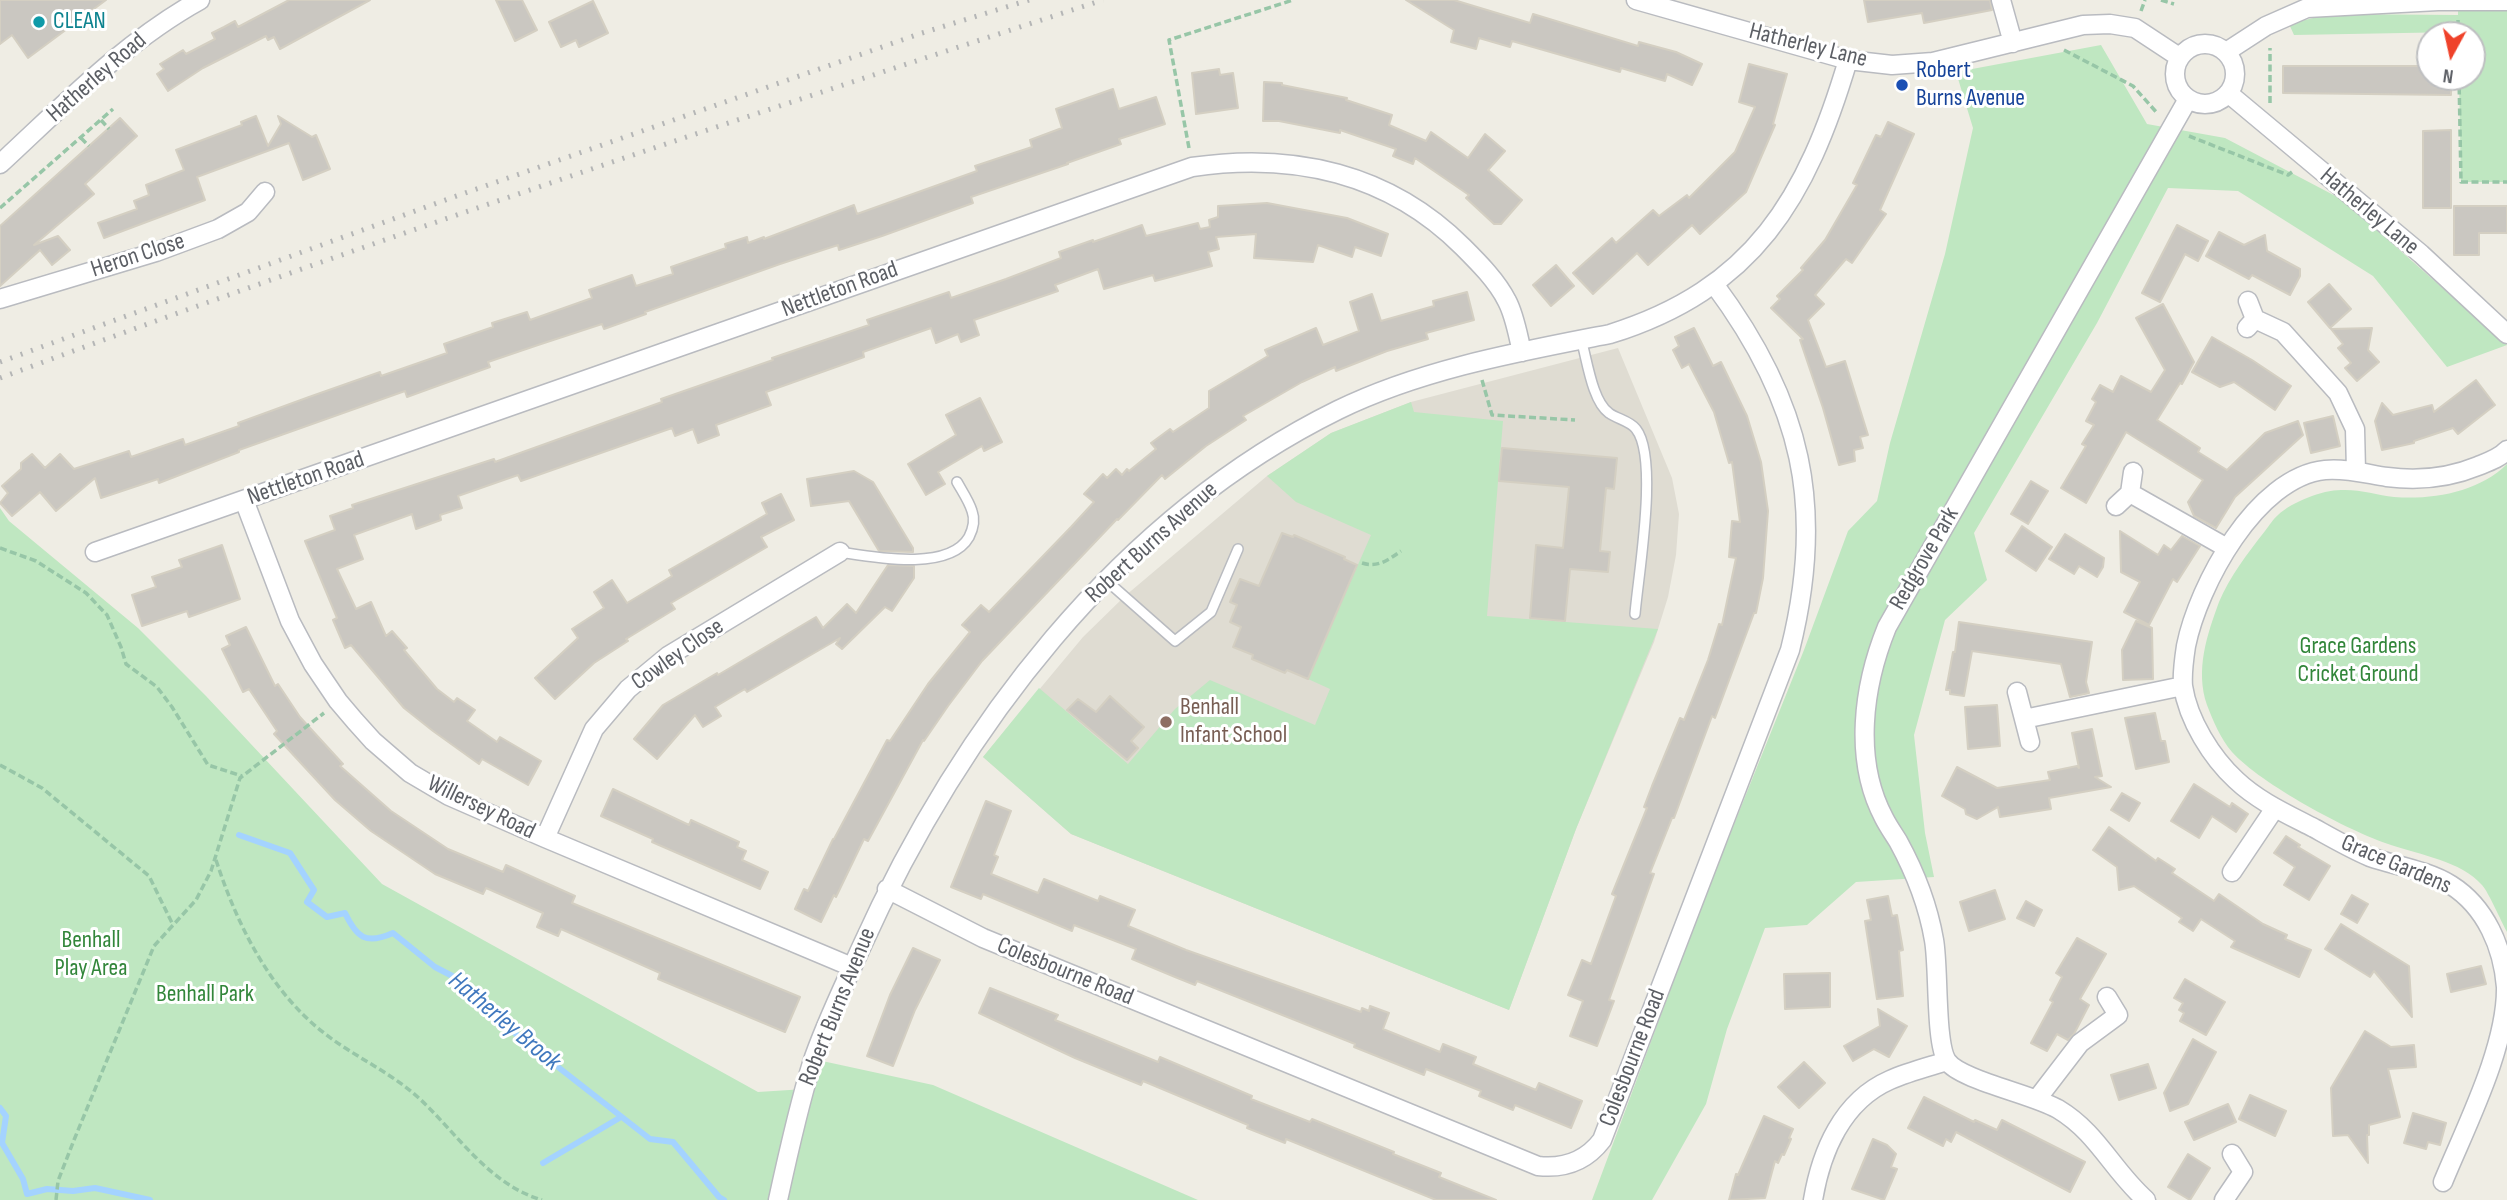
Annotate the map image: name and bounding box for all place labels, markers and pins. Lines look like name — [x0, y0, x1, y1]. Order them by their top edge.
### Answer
place label: CLEAN — [53, 8, 106, 36]
marker: CLEAN — [31, 14, 47, 30]
place label: Robert Burns Avenue — [1916, 57, 2025, 113]
marker: Robert Burns Avenue — [1894, 77, 1910, 93]
place label: Benhall Infant School — [1180, 694, 1287, 750]
marker: Benhall Infant School — [1158, 714, 1174, 730]

